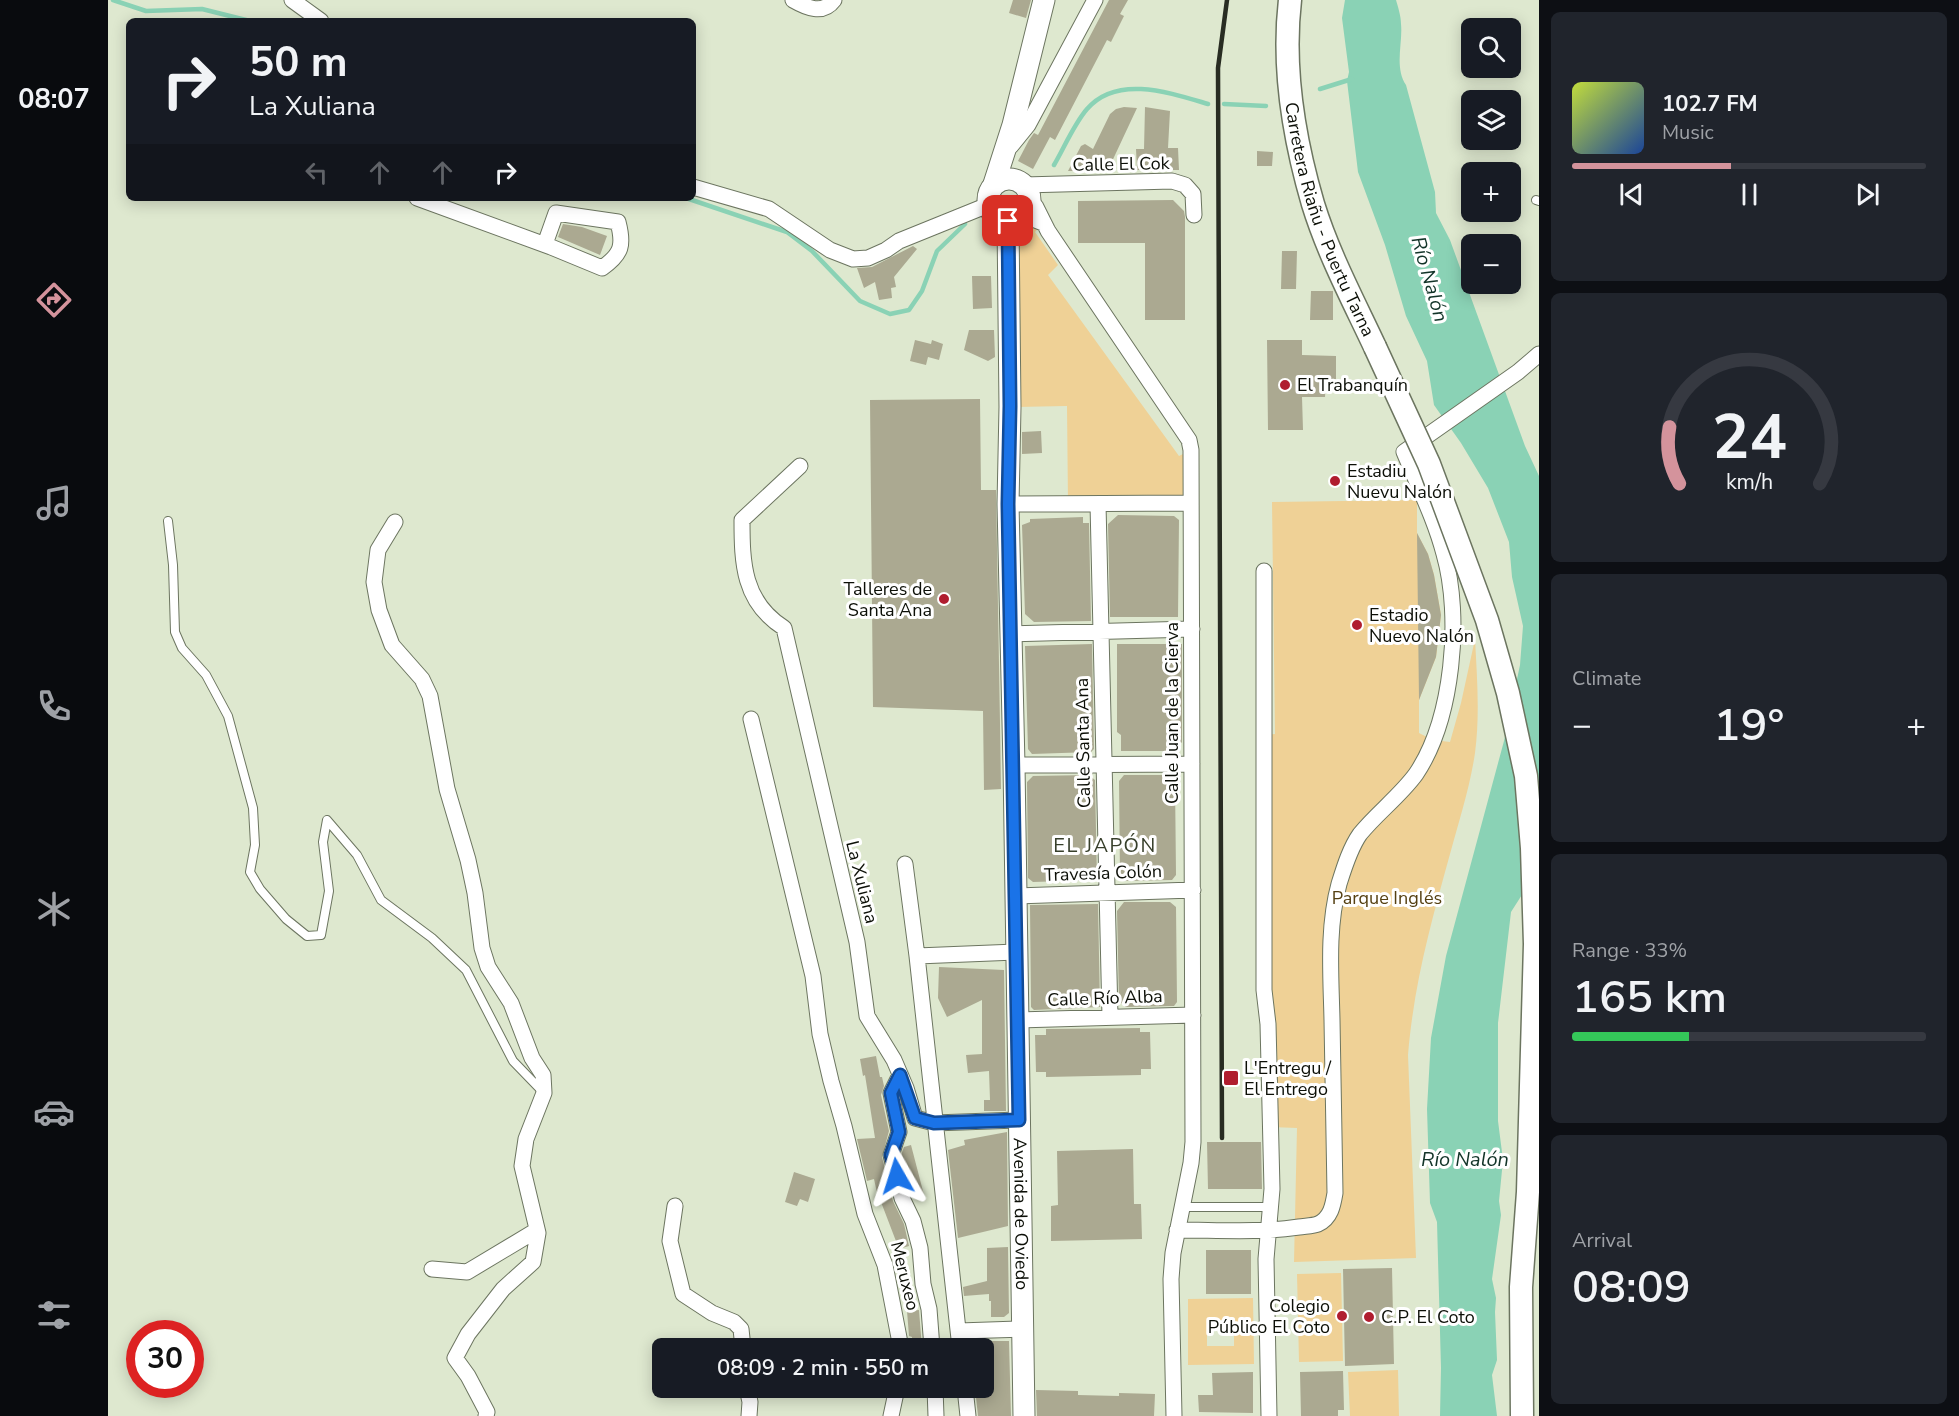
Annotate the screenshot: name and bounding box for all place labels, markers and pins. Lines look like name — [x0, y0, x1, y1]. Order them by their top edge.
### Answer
pin — [982, 195, 1033, 246]
place label: El Trabanquín — [1297, 373, 1408, 397]
marker: El Trabanquín — [1278, 378, 1292, 392]
place label: Estadiu Nuevu Nalón — [1347, 459, 1452, 504]
marker: Estadiu Nuevu Nalón — [1328, 474, 1342, 488]
place label: Talleres de Santa Ana — [844, 577, 932, 622]
marker: Talleres de Santa Ana — [937, 592, 951, 606]
place label: Estadio Nuevo Nalón — [1369, 603, 1474, 648]
marker: Estadio Nuevo Nalón — [1350, 618, 1364, 632]
place label: L'Entregu / El Entrego — [1244, 1056, 1332, 1101]
marker: L'Entregu / El Entrego — [1222, 1069, 1240, 1087]
place label: Colegio Público El Coto — [1208, 1294, 1330, 1339]
place label: C.P. El Coto — [1381, 1305, 1475, 1329]
marker: Colegio Público El Coto — [1335, 1309, 1349, 1323]
marker: C.P. El Coto — [1362, 1310, 1376, 1324]

